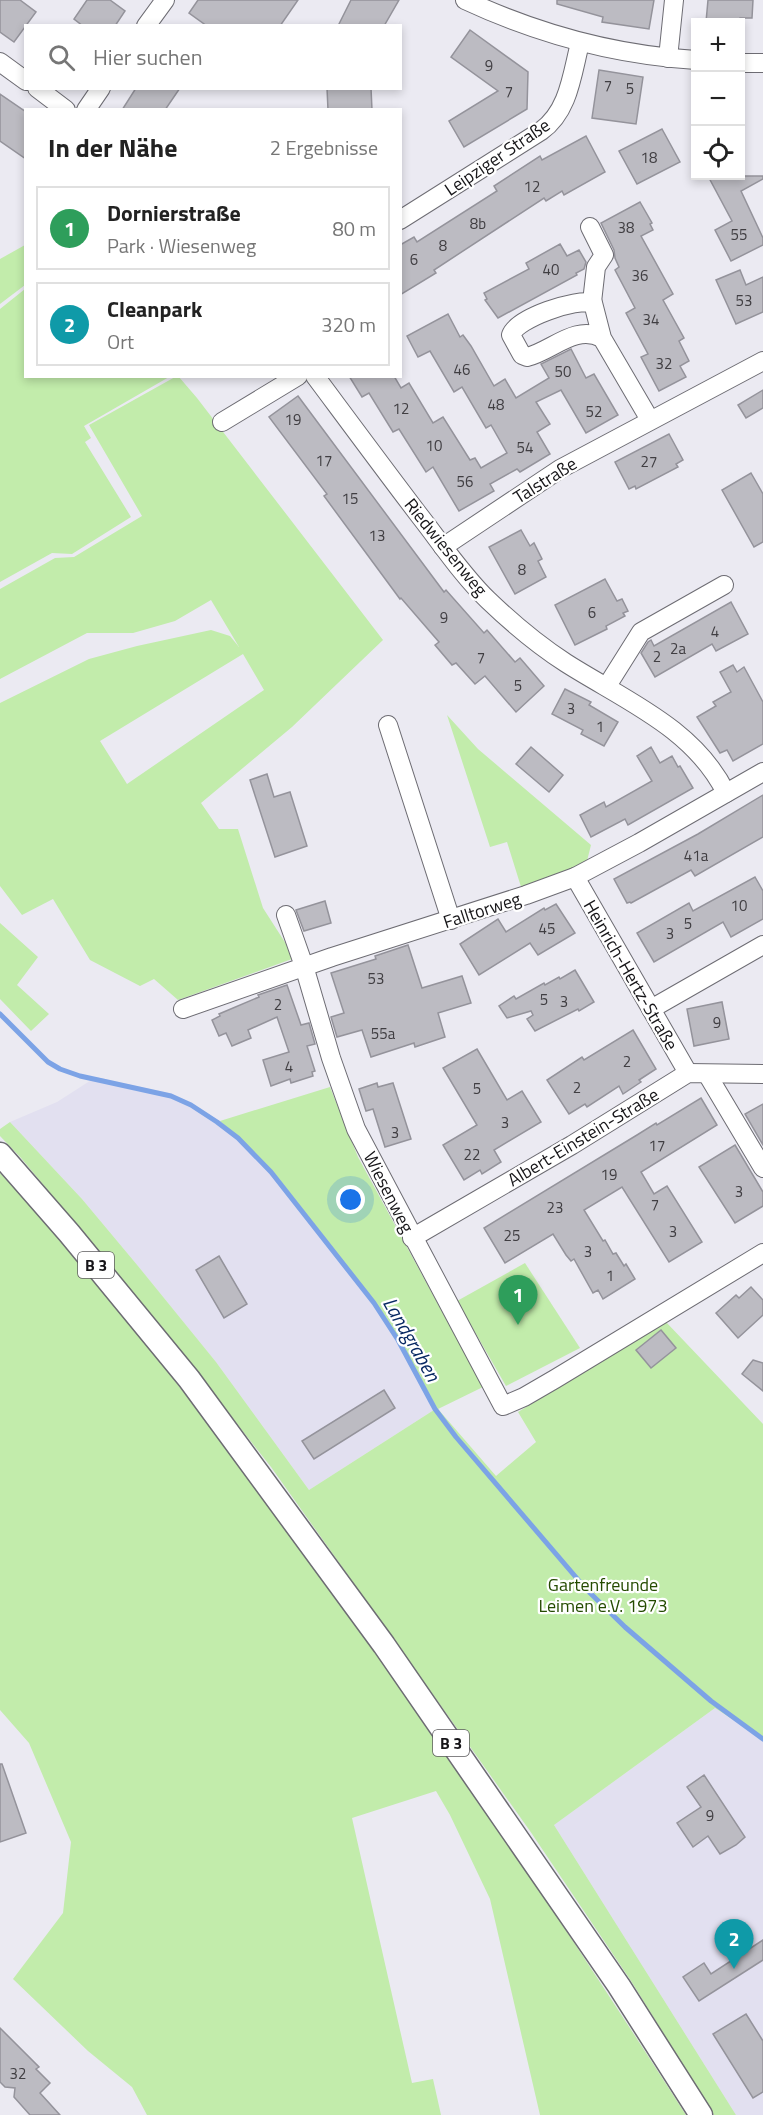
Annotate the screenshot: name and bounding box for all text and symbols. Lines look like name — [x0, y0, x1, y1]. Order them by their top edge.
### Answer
map controls — [691, 18, 745, 180]
button: + — [691, 18, 745, 72]
search box — [24, 24, 402, 90]
text: Hier suchen — [93, 40, 202, 74]
icon: search — [45, 41, 78, 74]
house number: 9 — [485, 54, 493, 77]
button: − — [691, 72, 745, 126]
house number: 7 — [604, 74, 612, 97]
house number: 5 — [626, 77, 634, 100]
house number: 7 — [505, 80, 513, 103]
street label: Leipziger Straße — [439, 112, 555, 202]
button: locate — [691, 126, 745, 180]
text: In der Nähe — [48, 128, 177, 167]
text: 2 Ergebnisse — [270, 132, 378, 163]
house number: 18 — [641, 146, 657, 169]
house number: 12 — [524, 175, 540, 198]
text: Dornierstraße — [107, 196, 241, 230]
house number: 8b — [470, 212, 486, 235]
text: 1 — [64, 213, 75, 244]
text: 80 m — [332, 213, 376, 244]
house number: 38 — [618, 216, 634, 239]
house number: 55 — [731, 223, 747, 246]
text: Park · Wiesenweg — [107, 230, 256, 261]
house number: 8 — [439, 234, 447, 257]
house number: 6 — [410, 248, 418, 271]
house number: 40 — [543, 258, 559, 281]
house number: 36 — [632, 264, 648, 287]
house number: 53 — [736, 289, 752, 312]
text: Cleanpark — [107, 292, 202, 326]
house number: 34 — [643, 308, 659, 331]
text: 2 — [64, 309, 75, 340]
text: 320 m — [321, 309, 376, 340]
text: Ort — [107, 326, 134, 357]
house number: 32 — [656, 352, 672, 375]
house number: 46 — [454, 358, 470, 381]
house number: 50 — [555, 360, 571, 383]
house number: 48 — [488, 393, 504, 416]
house number: 12 — [393, 397, 409, 420]
house number: 52 — [586, 400, 602, 423]
house number: 19 — [285, 408, 301, 431]
house number: 10 — [426, 434, 442, 457]
house number: 54 — [517, 436, 533, 459]
house number: 17 — [316, 449, 332, 472]
street label: Talstraße — [508, 450, 582, 510]
house number: 27 — [641, 450, 657, 473]
house number: 56 — [457, 470, 473, 493]
house number: 15 — [342, 487, 358, 510]
street label: Riedwiesenweg — [398, 492, 494, 602]
house number: 13 — [369, 524, 385, 547]
house number: 8 — [518, 558, 526, 581]
house number: 6 — [588, 601, 596, 624]
house number: 9 — [440, 606, 448, 629]
house number: 4 — [711, 620, 719, 643]
house number: 2a — [670, 637, 686, 660]
house number: 2 — [653, 645, 661, 668]
house number: 7 — [477, 646, 485, 669]
house number: 5 — [514, 674, 522, 697]
house number: 3 — [567, 697, 575, 720]
house number: 1 — [596, 715, 604, 738]
house number: 41a — [684, 844, 709, 867]
street label: Falltorweg — [440, 885, 524, 935]
house number: 10 — [731, 894, 747, 917]
street label: Heinrich-Hertz-Straße — [577, 895, 685, 1055]
house number: 5 — [684, 912, 692, 935]
house number: 45 — [539, 917, 555, 940]
house number: 3 — [666, 922, 674, 945]
house number: 53 — [368, 967, 384, 990]
house number: 5 — [540, 988, 548, 1011]
house number: 3 — [560, 990, 568, 1013]
house number: 2 — [274, 993, 282, 1016]
house number: 9 — [713, 1011, 721, 1034]
house number: 55a — [371, 1022, 396, 1045]
house number: 2 — [623, 1050, 631, 1073]
house number: 4 — [285, 1055, 293, 1078]
house number: 2 — [573, 1076, 581, 1099]
house number: 5 — [473, 1077, 481, 1100]
street label: Albert-Einstein-Straße — [502, 1081, 664, 1193]
house number: 3 — [501, 1111, 509, 1134]
house number: 3 — [391, 1121, 399, 1144]
house number: 17 — [649, 1134, 665, 1157]
house number: 22 — [464, 1143, 480, 1166]
street label: Wiesenweg — [357, 1147, 421, 1237]
house number: 19 — [601, 1163, 617, 1186]
house number: 3 — [735, 1180, 743, 1203]
your location — [336, 1185, 365, 1214]
house number: 7 — [651, 1193, 659, 1216]
house number: 23 — [547, 1196, 563, 1219]
house number: 3 — [669, 1220, 677, 1243]
house number: 25 — [504, 1224, 520, 1247]
house number: 3 — [584, 1240, 592, 1263]
road number: B 3 — [78, 1252, 114, 1278]
house number: 1 — [606, 1264, 614, 1287]
pin: 1 — [498, 1276, 538, 1325]
water label: Landgraben — [375, 1291, 449, 1388]
park label: Gartenfreunde Leimen e.V. 1973 — [538, 1571, 668, 1619]
road number: B 3 — [433, 1730, 469, 1756]
house number: 9 — [706, 1804, 714, 1827]
pin: 2 — [714, 1920, 754, 1969]
house number: 32 — [10, 2062, 26, 2085]

